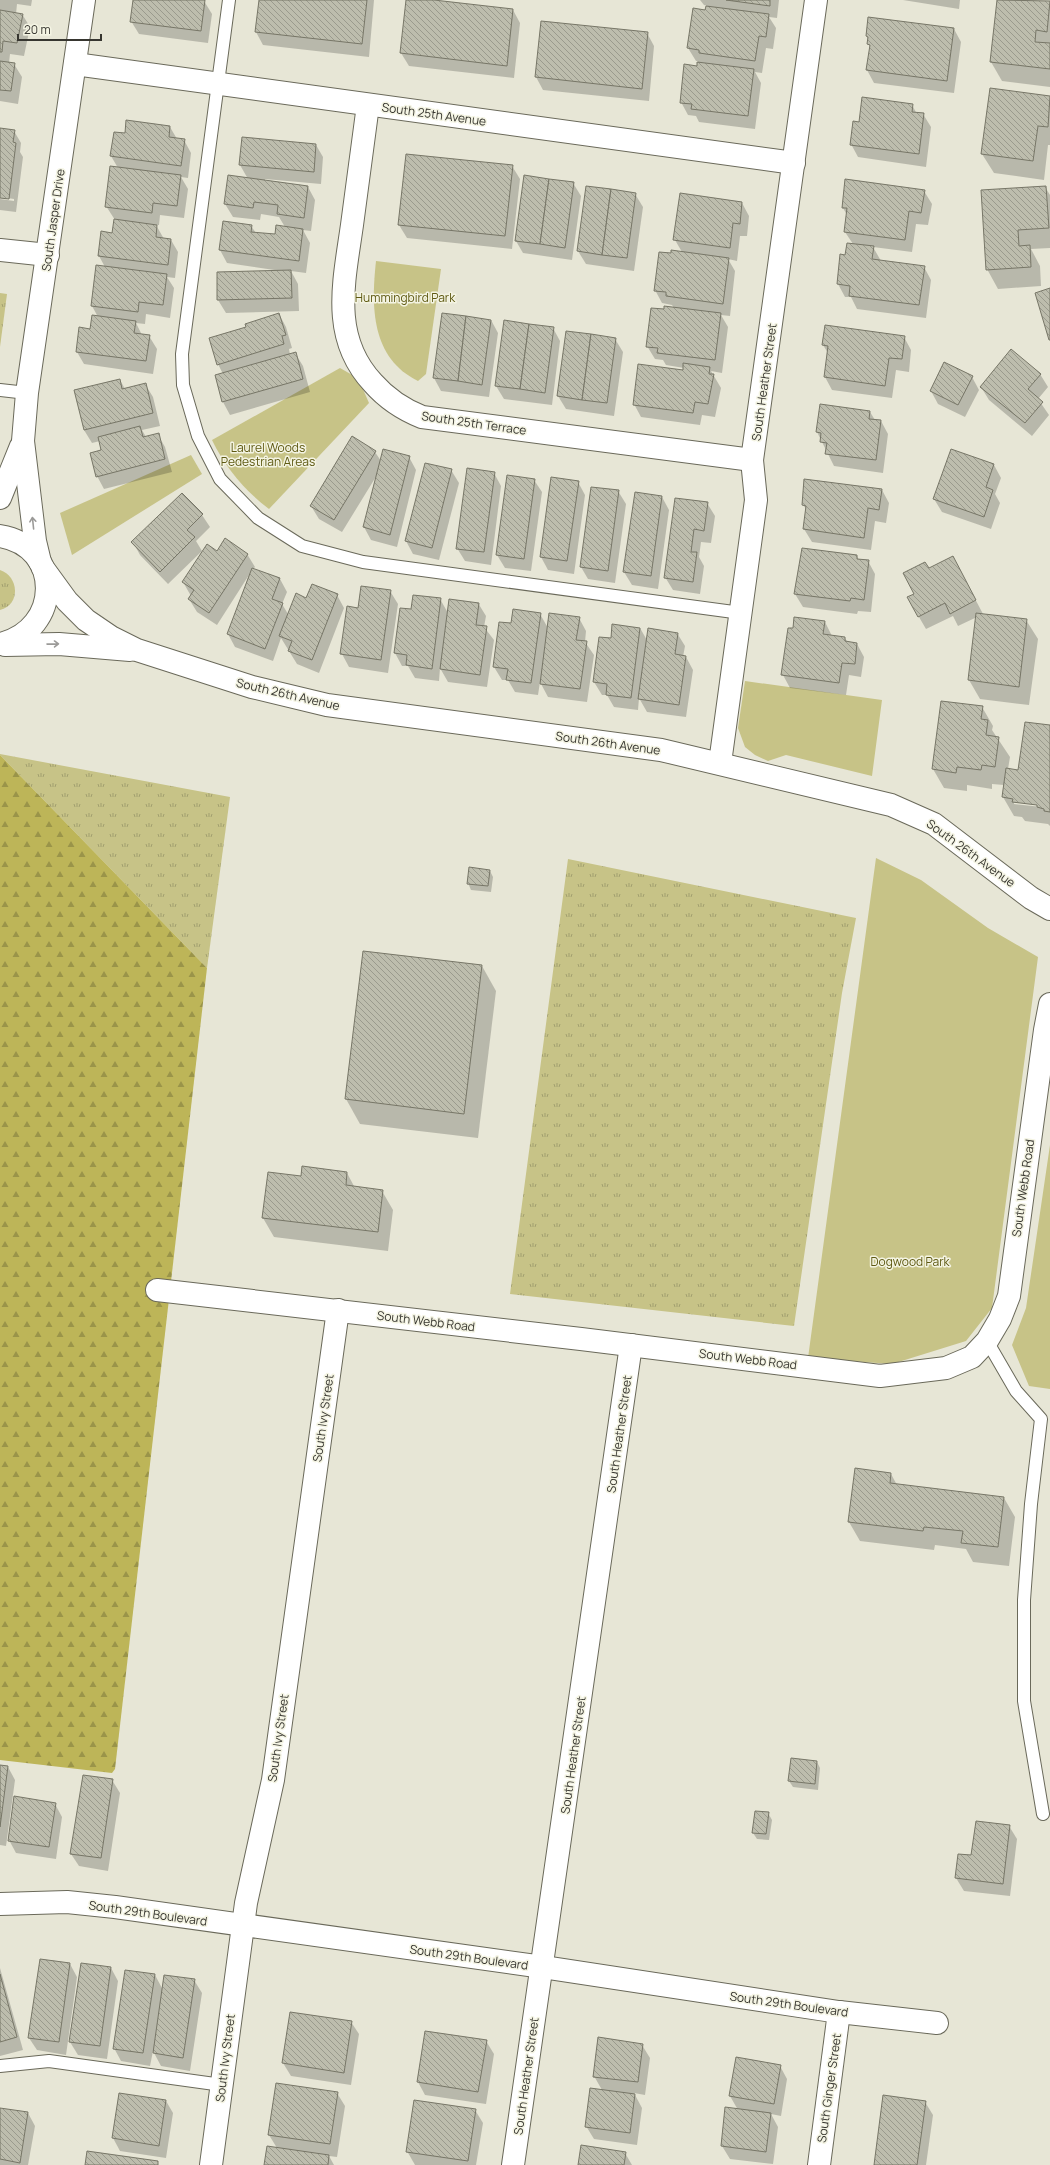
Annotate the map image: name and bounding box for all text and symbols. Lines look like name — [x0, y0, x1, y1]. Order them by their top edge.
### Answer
scale bar — [18, 16, 101, 42]
text: 20 m — [24, 21, 51, 38]
street label: South 25th Avenue — [381, 98, 487, 130]
street label: South Jasper Drive — [37, 168, 69, 272]
park label: Hummingbird Park — [355, 289, 456, 306]
street label: South Heather Street — [747, 322, 781, 442]
street label: South 25th Terrace — [420, 407, 528, 439]
park label: Laurel Woods Pedestrian Areas — [221, 439, 315, 470]
one-way arrow — [29, 517, 36, 530]
one-way arrow — [46, 641, 59, 648]
street label: South 26th Avenue — [235, 674, 341, 714]
street label: South 26th Avenue — [554, 727, 662, 759]
street label: South 26th Avenue — [923, 815, 1019, 891]
street label: South Webb Road — [1008, 1138, 1038, 1238]
park label: Dogwood Park — [871, 1253, 950, 1270]
street label: South Webb Road — [376, 1307, 476, 1335]
street label: South Webb Road — [698, 1345, 798, 1373]
street label: South Ivy Street — [308, 1373, 338, 1463]
street label: South Heather Street — [602, 1374, 636, 1494]
street label: South Ivy Street — [263, 1693, 293, 1783]
street label: South Heather Street — [556, 1695, 590, 1815]
street label: South 29th Boulevard — [88, 1896, 208, 1930]
street label: South 29th Boulevard — [409, 1940, 529, 1974]
street label: South 29th Boulevard — [729, 1987, 849, 2021]
street label: South Ivy Street — [211, 2013, 239, 2103]
street label: South Heather Street — [509, 2016, 543, 2136]
street label: South Ginger Street — [813, 2032, 845, 2144]

